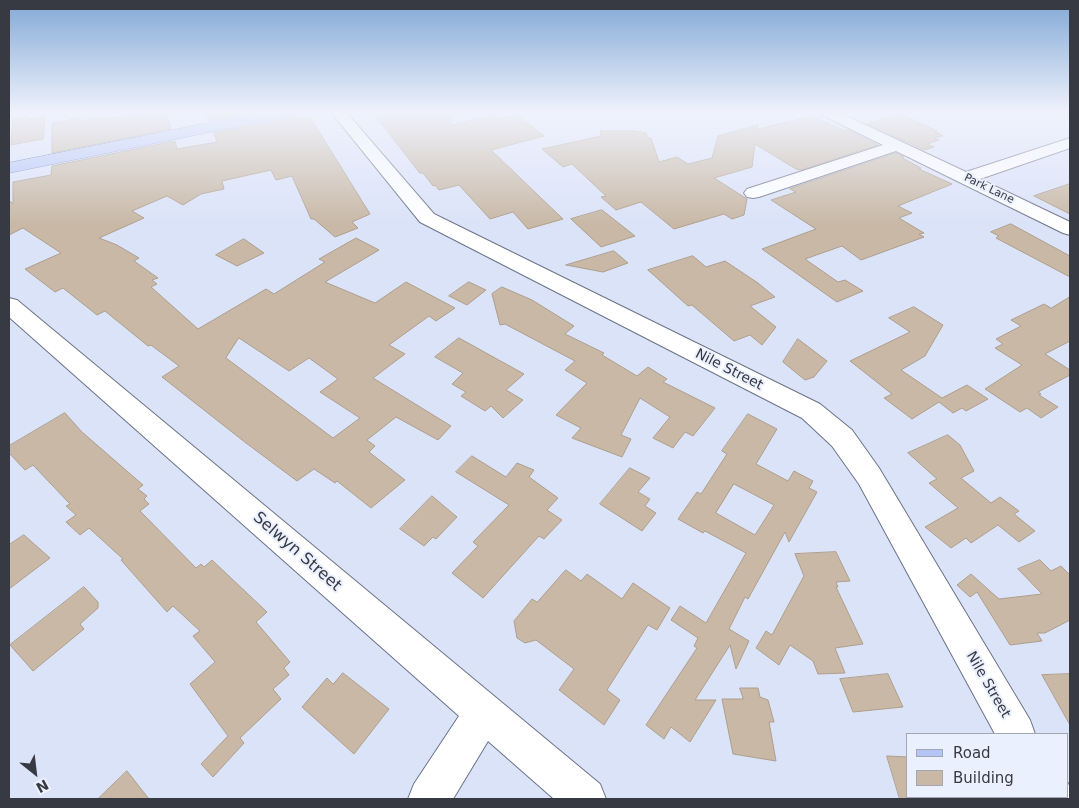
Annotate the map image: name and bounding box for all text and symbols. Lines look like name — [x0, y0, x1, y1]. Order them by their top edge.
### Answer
street label: Park Lane — [962, 171, 1016, 207]
street label: Nile Street — [692, 346, 766, 394]
street label: Selwyn Street — [249, 508, 345, 596]
street label: Nile Street — [962, 649, 1014, 721]
legend — [906, 733, 1069, 798]
text: Road — [953, 744, 991, 762]
north arrow — [10, 748, 60, 798]
text: Building — [953, 769, 1014, 787]
text: N — [33, 776, 51, 796]

